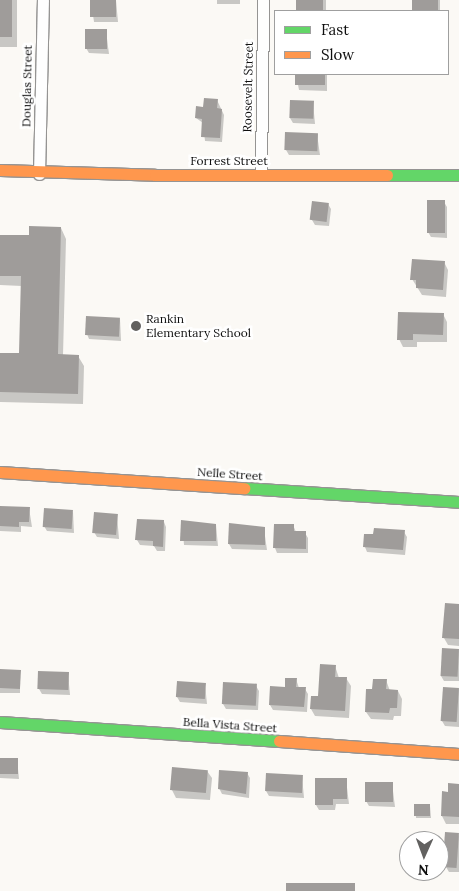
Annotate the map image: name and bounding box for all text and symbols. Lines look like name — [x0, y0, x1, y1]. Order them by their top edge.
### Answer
legend — [274, 10, 449, 75]
text: Fast — [321, 20, 349, 39]
street label: Roosevelt Street — [240, 41, 256, 133]
street label: Douglas Street — [19, 45, 35, 127]
text: Slow — [321, 45, 354, 64]
street label: Forrest Street — [190, 154, 268, 168]
place label: Rankin Elementary School — [146, 312, 251, 340]
marker: Rankin Elementary School — [130, 320, 142, 332]
street label: Nelle Street — [197, 465, 263, 483]
street label: Bella Vista Street — [182, 715, 278, 735]
north arrow — [399, 831, 449, 881]
text: N — [418, 861, 429, 879]

